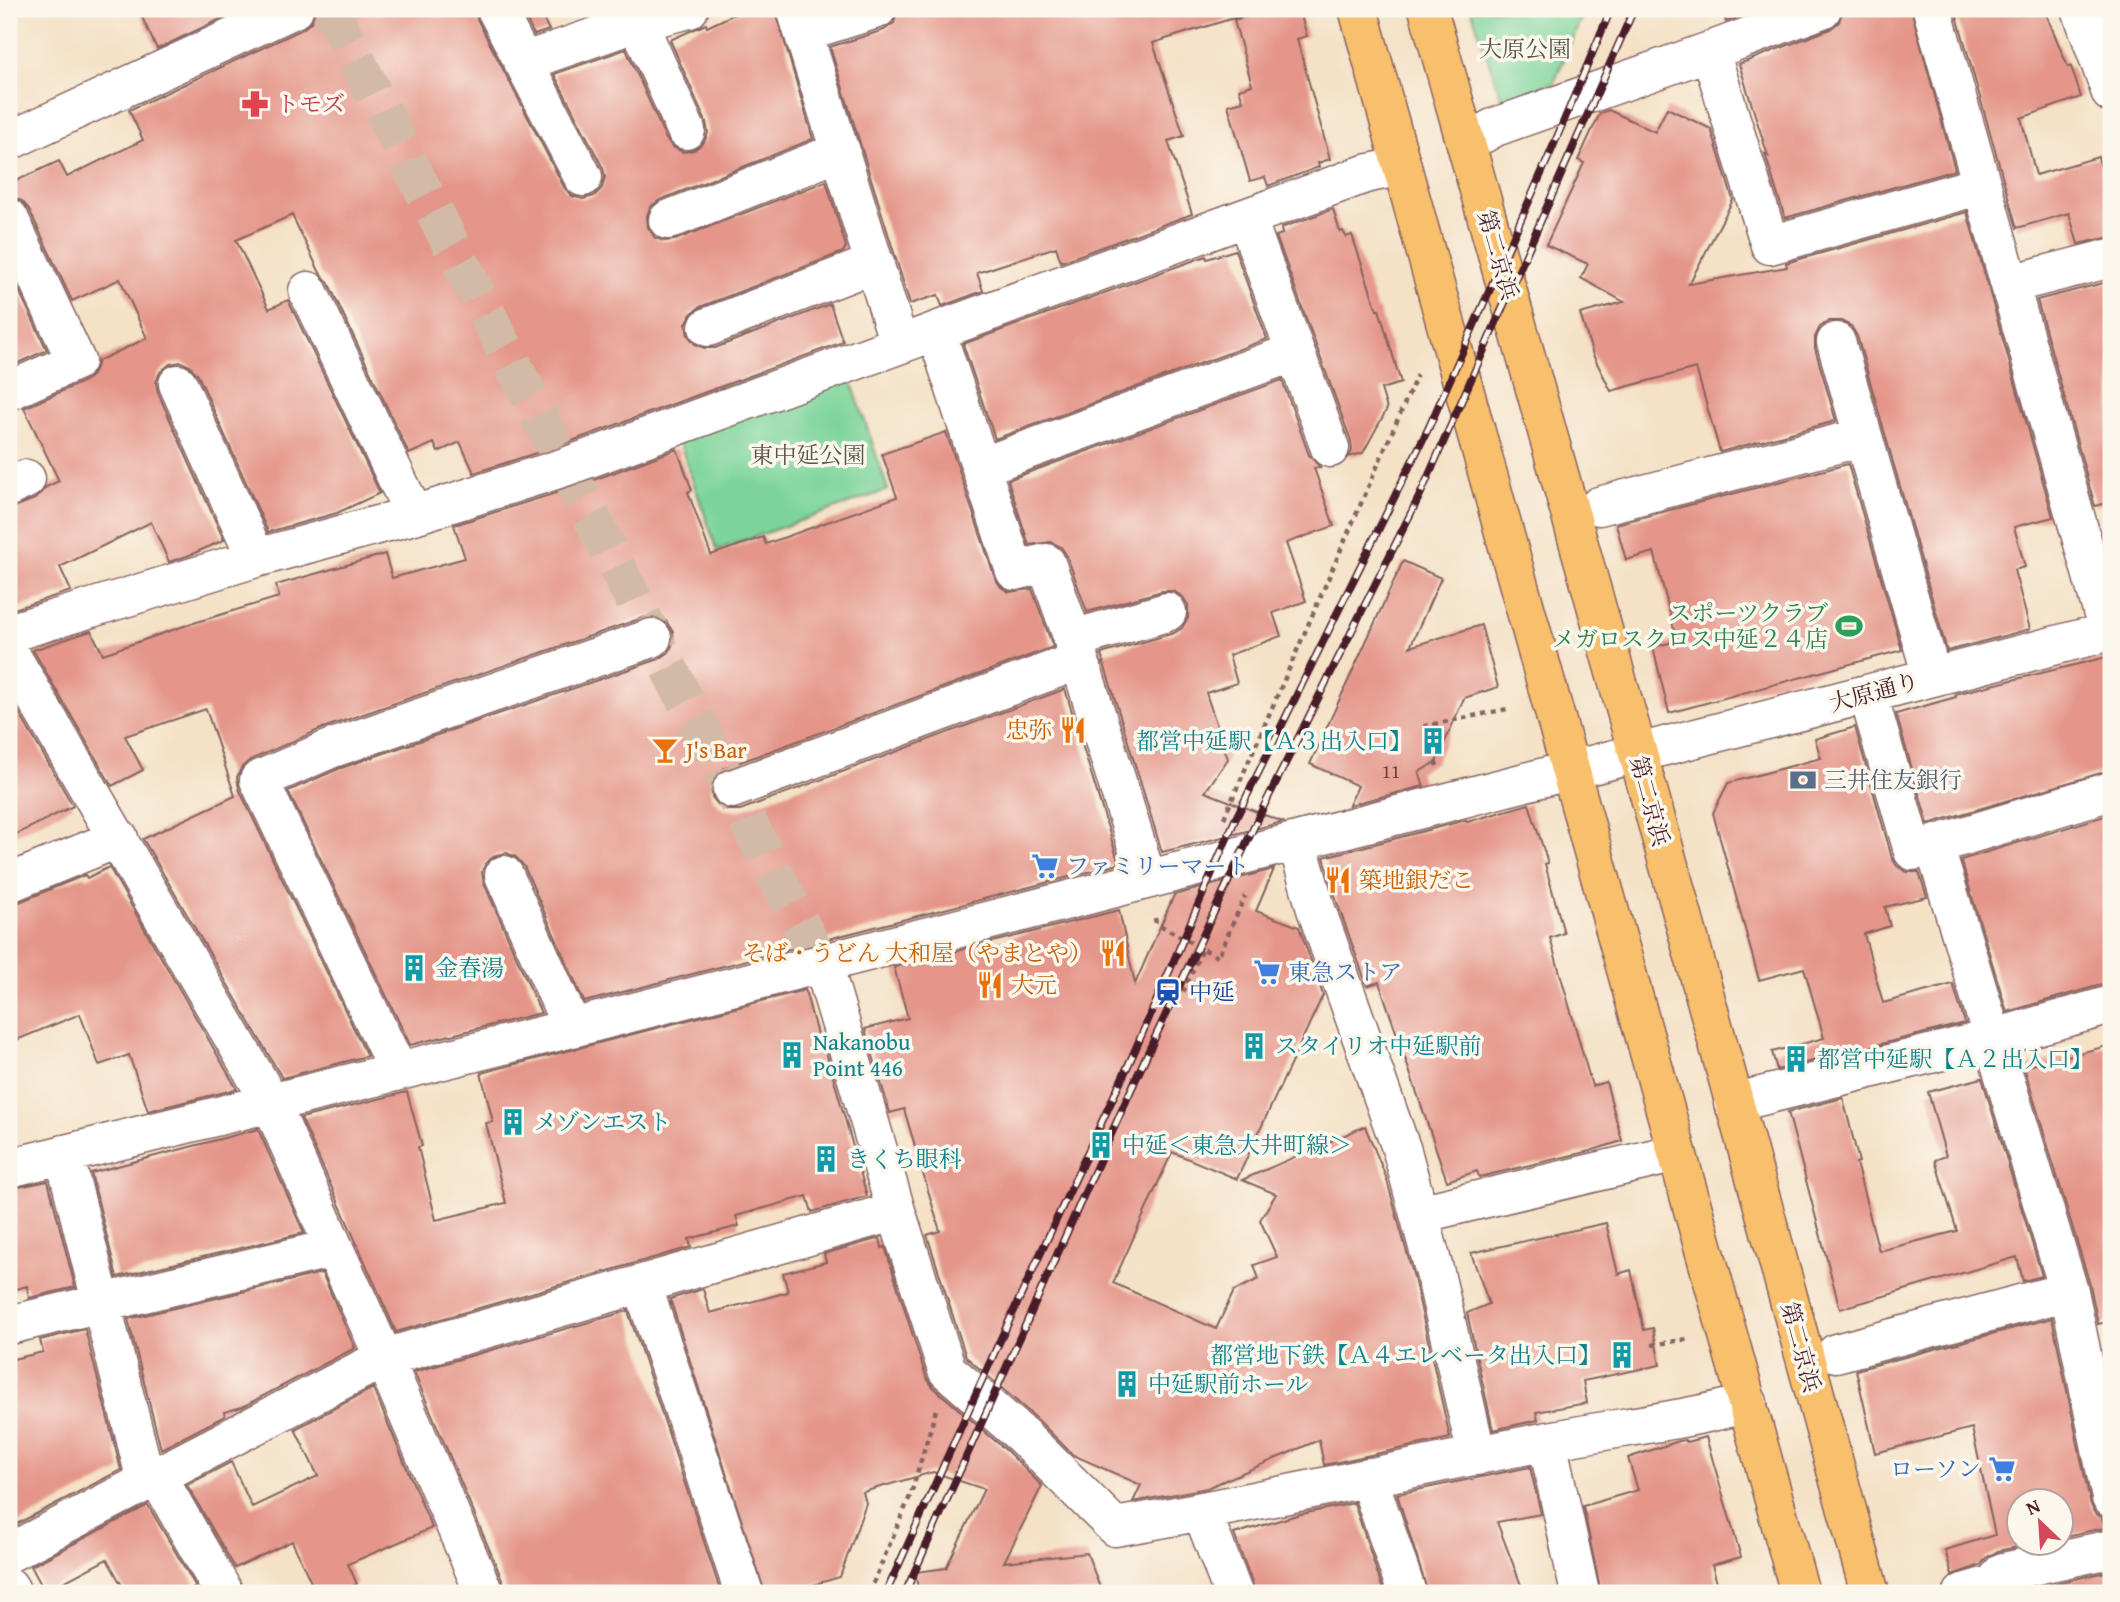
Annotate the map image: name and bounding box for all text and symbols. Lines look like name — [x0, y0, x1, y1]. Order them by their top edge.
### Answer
park label: 大原公園 — [1479, 32, 1571, 65]
place label: トモズ — [276, 87, 345, 120]
pharmacy icon: トモズ — [240, 89, 270, 119]
street label: 第二京浜 — [1470, 206, 1527, 304]
park label: 東中延公園 — [751, 438, 866, 471]
place label: スポーツクラブ メガロスクロス中延２４店 — [1552, 596, 1828, 655]
sports icon: スポーツクラブ メガロスクロス中延２４店 — [1834, 611, 1864, 641]
street label: 大原通り — [1825, 664, 1923, 719]
place label: 忠弥 — [1006, 713, 1052, 746]
restaurant icon: 忠弥 — [1058, 715, 1088, 745]
place label: 都営中延駅【Ａ３出入口】 — [1136, 724, 1412, 757]
building icon: 都営中延駅【Ａ３出入口】 — [1418, 726, 1448, 756]
place label: J's Bar — [683, 733, 747, 766]
bar icon: J's Bar — [650, 735, 680, 765]
street label: 第二京浜 — [1623, 752, 1678, 850]
house number: 11 — [1382, 757, 1400, 785]
place label: 三井住友銀行 — [1824, 763, 1962, 796]
bank icon: 三井住友銀行 — [1788, 765, 1818, 795]
place label: ファミリーマート — [1066, 849, 1250, 882]
supermarket icon: ファミリーマート — [1030, 851, 1060, 881]
place label: 築地銀だこ — [1359, 863, 1474, 896]
restaurant icon: 築地銀だこ — [1323, 865, 1353, 895]
place label: そば・うどん 大和屋（やまとや） — [742, 936, 1092, 969]
restaurant icon: そば・うどん 大和屋（やまとや） — [1098, 938, 1128, 968]
place label: 金春湯 — [435, 951, 504, 984]
building icon: 金春湯 — [399, 953, 429, 983]
place label: 東急ストア — [1288, 955, 1402, 988]
supermarket icon: 東急ストア — [1252, 957, 1282, 987]
place label: 大元 — [1011, 968, 1057, 1001]
restaurant icon: 大元 — [975, 970, 1005, 1000]
place label: 中延 — [1189, 975, 1235, 1008]
station icon: 中延 — [1153, 977, 1183, 1007]
place label: Nakanobu Point 446 — [813, 1025, 911, 1084]
place label: スタイリオ中延駅前 — [1275, 1029, 1481, 1062]
building icon: スタイリオ中延駅前 — [1239, 1031, 1269, 1061]
building icon: Nakanobu Point 446 — [777, 1040, 807, 1070]
place label: 都営中延駅【Ａ２出入口】 — [1817, 1042, 2093, 1075]
building icon: 都営中延駅【Ａ２出入口】 — [1781, 1044, 1811, 1074]
place label: メゾンエスト — [534, 1105, 671, 1138]
building icon: メゾンエスト — [498, 1107, 528, 1137]
place label: 中延＜東急大井町線＞ — [1122, 1128, 1352, 1161]
building icon: 中延＜東急大井町線＞ — [1086, 1130, 1116, 1160]
place label: きくち眼科 — [847, 1142, 962, 1175]
building icon: きくち眼科 — [811, 1144, 841, 1174]
street label: 第二京浜 — [1774, 1298, 1829, 1396]
place label: 都営地下鉄【Ａ４エレベータ出入口】 — [1210, 1338, 1601, 1371]
building icon: 都営地下鉄【Ａ４エレベータ出入口】 — [1607, 1340, 1637, 1370]
place label: 中延駅前ホール — [1148, 1367, 1309, 1400]
building icon: 中延駅前ホール — [1112, 1369, 1142, 1399]
place label: ローソン — [1890, 1452, 1981, 1485]
supermarket icon: ローソン — [1987, 1454, 2017, 1484]
north arrow — [2004, 1486, 2074, 1556]
text: N — [2021, 1491, 2045, 1522]

